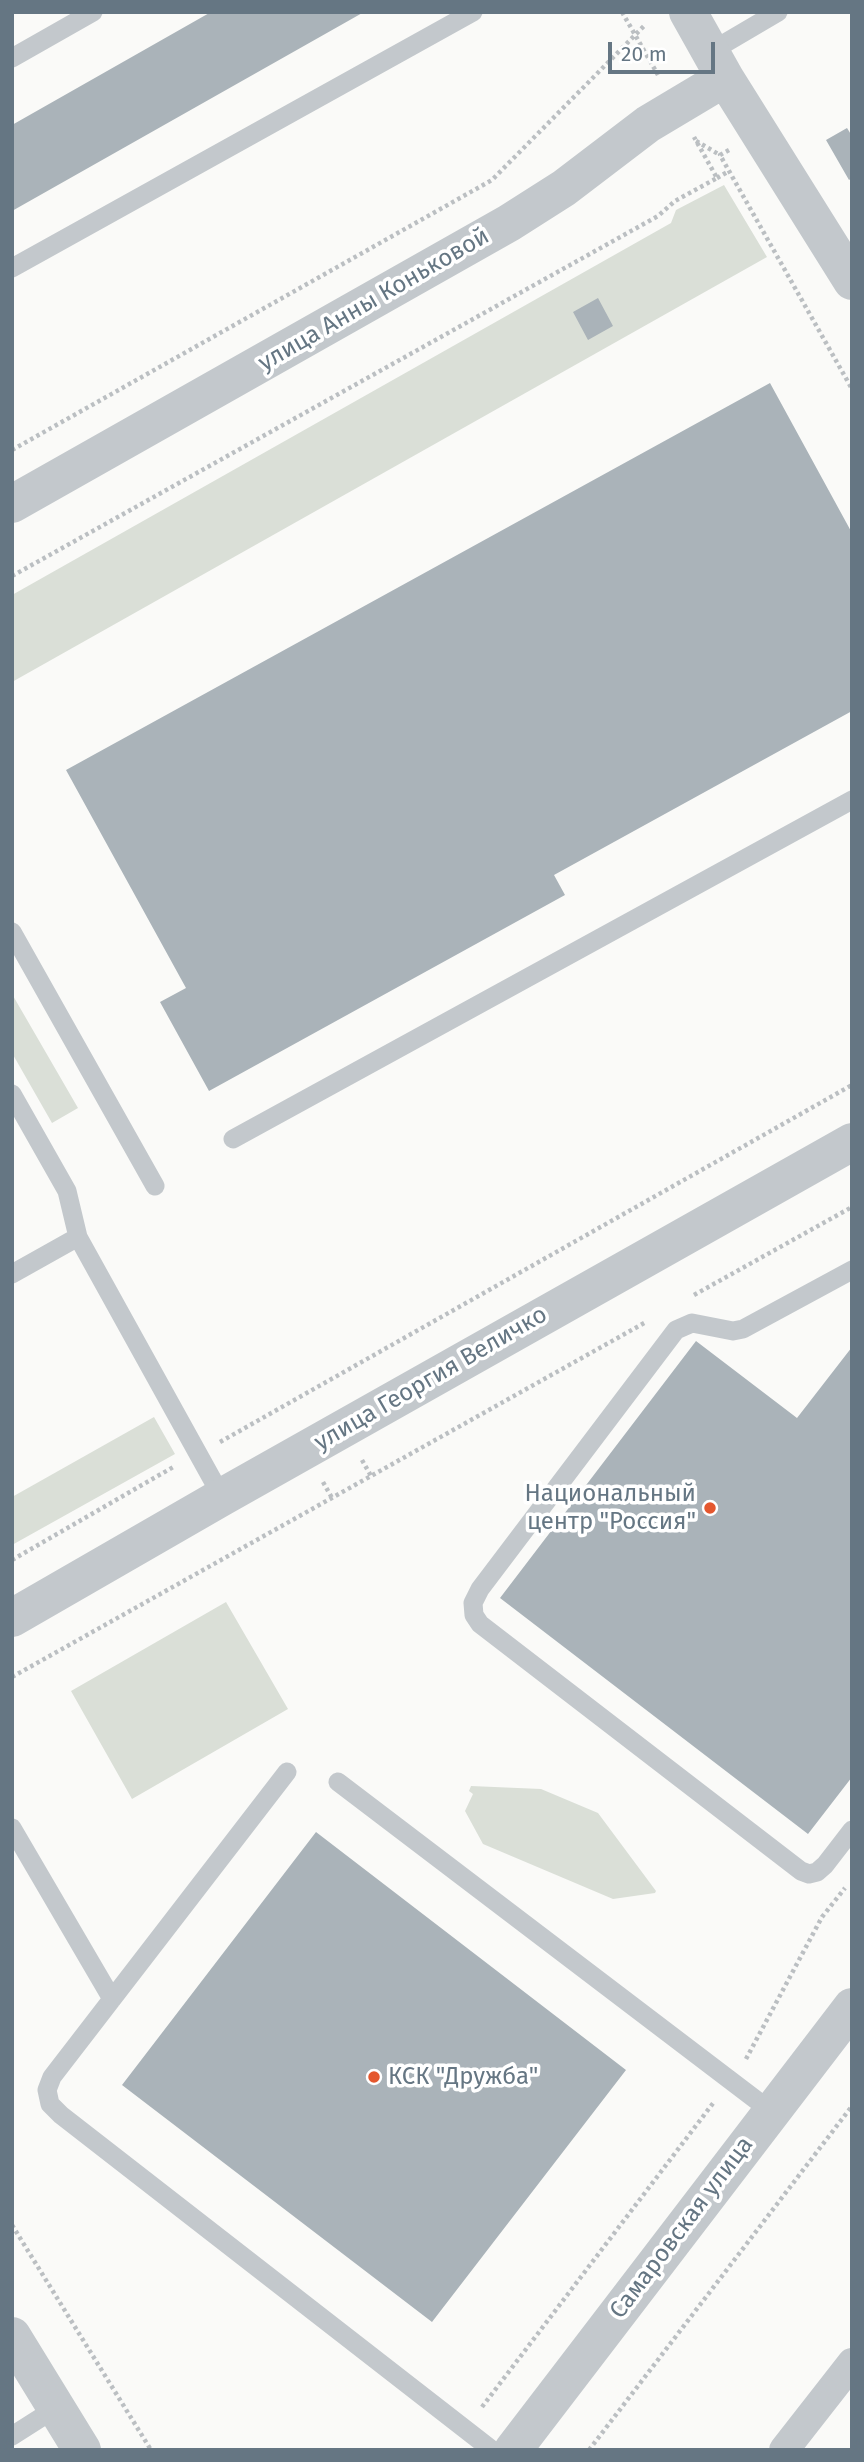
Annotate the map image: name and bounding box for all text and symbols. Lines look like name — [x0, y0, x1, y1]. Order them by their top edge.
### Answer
scale bar — [612, 28, 719, 72]
text: 20 m — [621, 41, 667, 67]
street label: улица Анны Коньковой — [253, 222, 495, 378]
street label: улица Георгия Величко — [310, 1301, 552, 1457]
place label: Национальный центр "Россия" — [524, 1480, 696, 1536]
marker: Национальный центр "Россия" — [702, 1500, 718, 1516]
place label: КСК "Дружба" — [388, 2063, 538, 2091]
marker: КСК "Дружба" — [366, 2069, 382, 2085]
street label: Самаровская улица — [604, 2131, 760, 2325]

